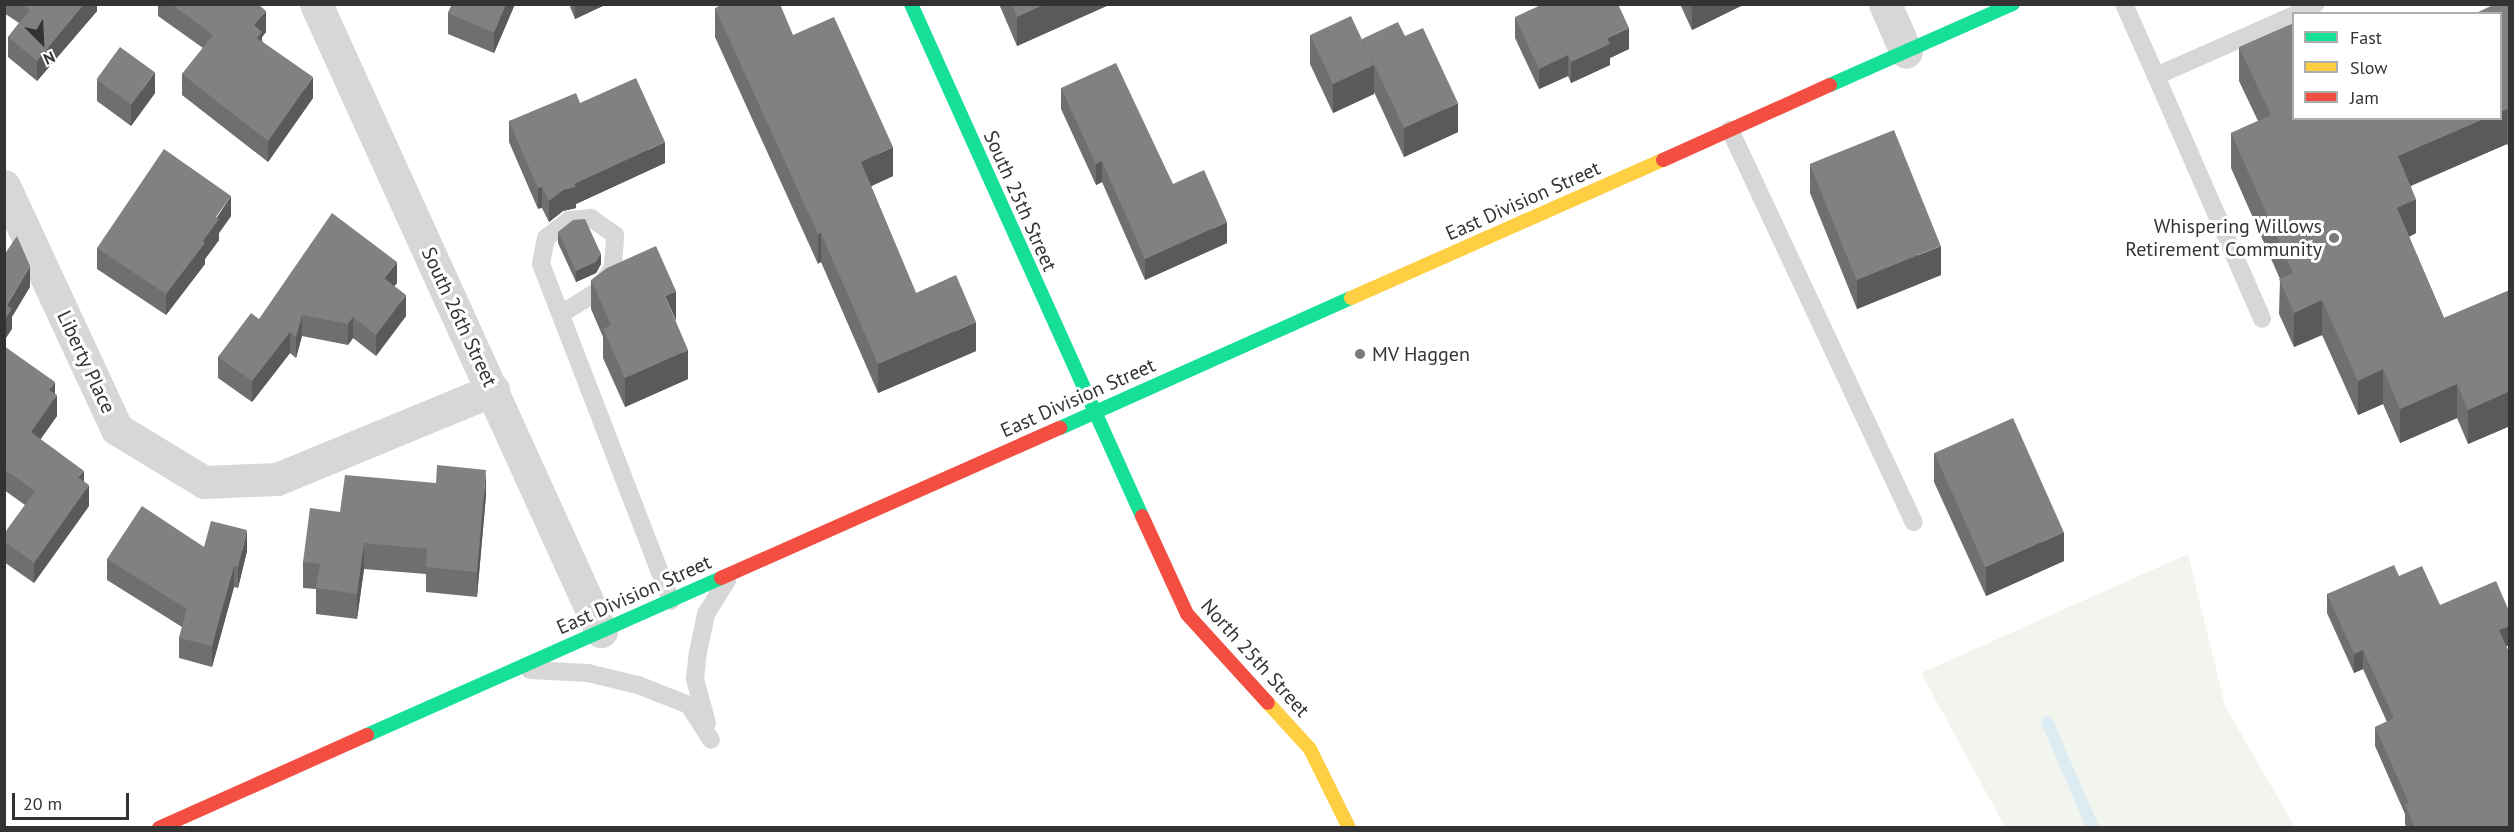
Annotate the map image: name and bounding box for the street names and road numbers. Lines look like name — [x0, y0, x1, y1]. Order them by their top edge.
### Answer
street label: South 25th Street — [978, 127, 1062, 275]
street label: East Division Street — [1442, 156, 1604, 246]
street label: South 26th Street — [416, 243, 502, 391]
street label: Liberty Place — [52, 307, 120, 417]
street label: East Division Street — [997, 353, 1159, 443]
street label: East Division Street — [553, 550, 715, 640]
street label: North 25th Street — [1196, 594, 1314, 722]

